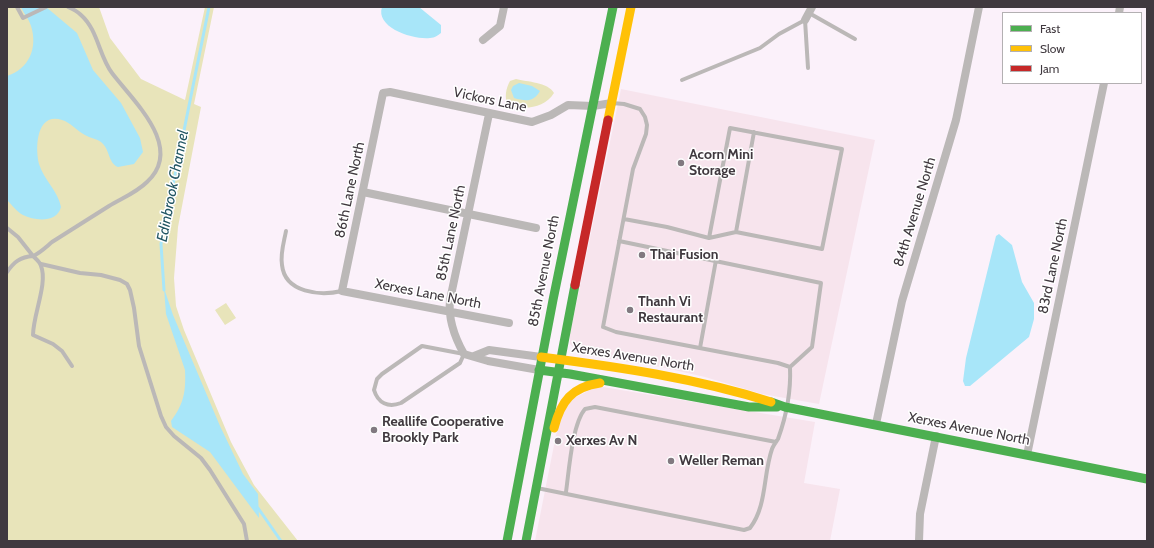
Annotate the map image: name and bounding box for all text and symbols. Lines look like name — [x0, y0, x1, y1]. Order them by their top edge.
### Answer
legend — [1002, 12, 1142, 84]
text: Fast — [1040, 21, 1060, 36]
text: Slow — [1040, 41, 1065, 56]
text: Jam — [1040, 61, 1059, 76]
street label: Vickors Lane — [452, 84, 528, 116]
water label: Edinbrook Channel — [153, 129, 193, 243]
street label: 86th Lane North — [332, 140, 368, 240]
place label: Acorn Mini Storage — [689, 147, 753, 180]
street label: 84th Avenue North — [890, 155, 940, 269]
marker: Acorn Mini Storage — [676, 158, 686, 168]
street label: 85th Lane North — [433, 184, 469, 282]
street label: 85th Avenue North — [525, 214, 563, 328]
street label: 83rd Lane North — [1035, 217, 1071, 315]
place label: Thai Fusion — [650, 247, 719, 263]
marker: Thai Fusion — [637, 250, 647, 260]
street label: Xerxes Lane North — [373, 275, 483, 313]
place label: Thanh Vi Restaurant — [638, 294, 703, 326]
marker: Thanh Vi Restaurant — [625, 305, 635, 315]
street label: Xerxes Avenue North — [571, 339, 695, 375]
street label: Xerxes Avenue North — [907, 409, 1031, 449]
place label: Reallife Cooperative Brookly Park — [382, 414, 504, 446]
marker: Reallife Cooperative Brookly Park — [369, 425, 379, 435]
place label: Xerxes Av N — [566, 433, 637, 449]
marker: Xerxes Av N — [553, 436, 563, 446]
place label: Weller Reman — [679, 453, 764, 469]
marker: Weller Reman — [666, 456, 676, 466]

